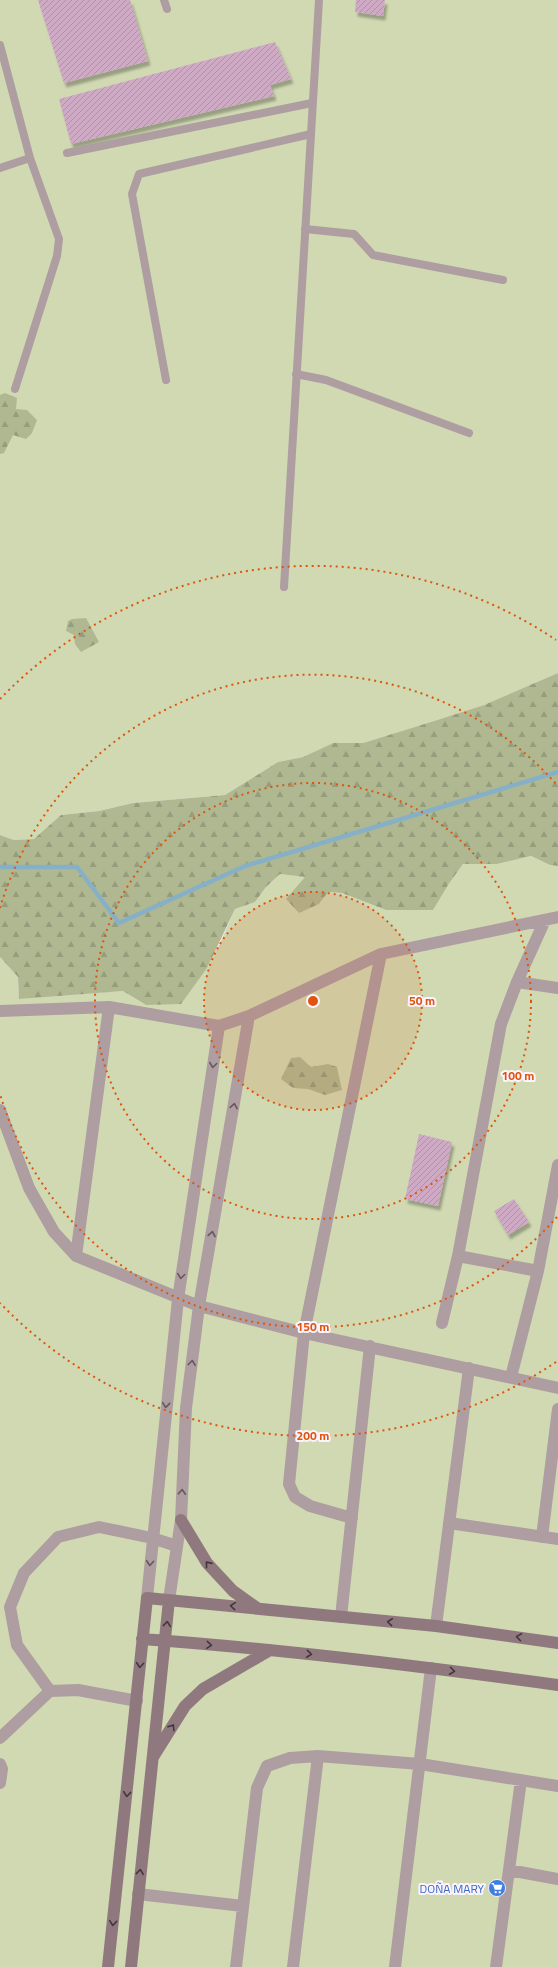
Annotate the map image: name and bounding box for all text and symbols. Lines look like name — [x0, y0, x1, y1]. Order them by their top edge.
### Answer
text: 50 m — [409, 991, 435, 1010]
centre of rings — [306, 994, 320, 1008]
one-way arrow — [209, 1062, 218, 1068]
text: 100 m — [502, 1066, 534, 1085]
one-way arrow — [229, 1103, 238, 1109]
one-way arrow — [207, 1231, 216, 1237]
one-way arrow — [177, 1273, 186, 1279]
text: 150 m — [297, 1317, 329, 1336]
one-way arrow — [187, 1360, 196, 1366]
one-way arrow — [162, 1402, 171, 1408]
text: 200 m — [297, 1426, 329, 1445]
one-way arrow — [178, 1489, 186, 1495]
one-way arrow — [145, 1559, 154, 1566]
one-way arrow — [206, 1561, 213, 1569]
one-way arrow — [230, 1602, 236, 1611]
one-way arrow — [387, 1618, 393, 1627]
one-way arrow — [162, 1621, 171, 1627]
one-way arrow — [516, 1633, 522, 1642]
one-way arrow — [206, 1640, 212, 1649]
one-way arrow — [306, 1650, 312, 1659]
one-way arrow — [136, 1661, 145, 1668]
one-way arrow — [449, 1666, 455, 1675]
one-way arrow — [167, 1724, 175, 1731]
one-way arrow — [122, 1791, 131, 1797]
one-way arrow — [136, 1869, 145, 1875]
supermarket icon: DOÑA MARY — [487, 1878, 507, 1898]
place label: DOÑA MARY — [420, 1879, 485, 1898]
one-way arrow — [109, 1920, 118, 1926]

